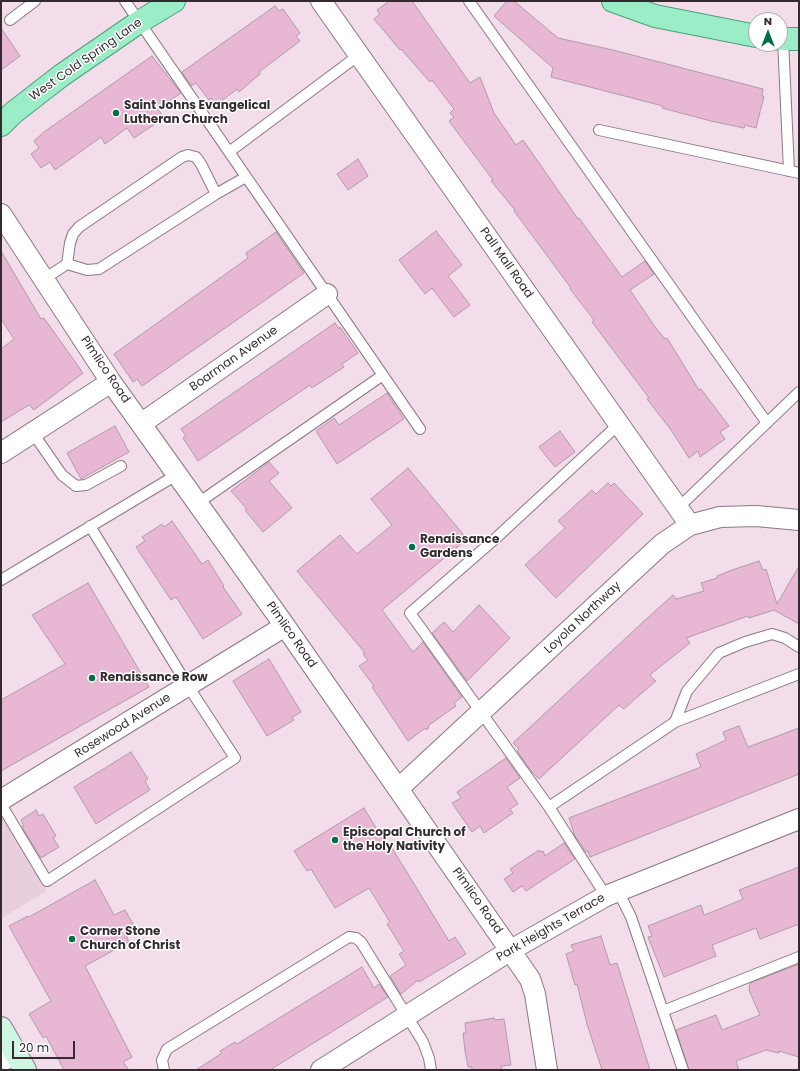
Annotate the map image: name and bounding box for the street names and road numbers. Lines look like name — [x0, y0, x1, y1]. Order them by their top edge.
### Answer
street label: West Cold Spring Lane — [27, 16, 145, 104]
street label: Pall Mall Road — [476, 225, 536, 301]
street label: Boarman Avenue — [187, 323, 281, 395]
street label: Pimlico Road — [77, 334, 133, 406]
street label: Loyola Northway — [542, 579, 624, 657]
street label: Pimlico Road — [263, 599, 319, 671]
street label: Rosewood Avenue — [72, 691, 174, 761]
street label: Pimlico Road — [449, 865, 505, 937]
street label: Park Heights Terrace — [494, 891, 608, 965]

